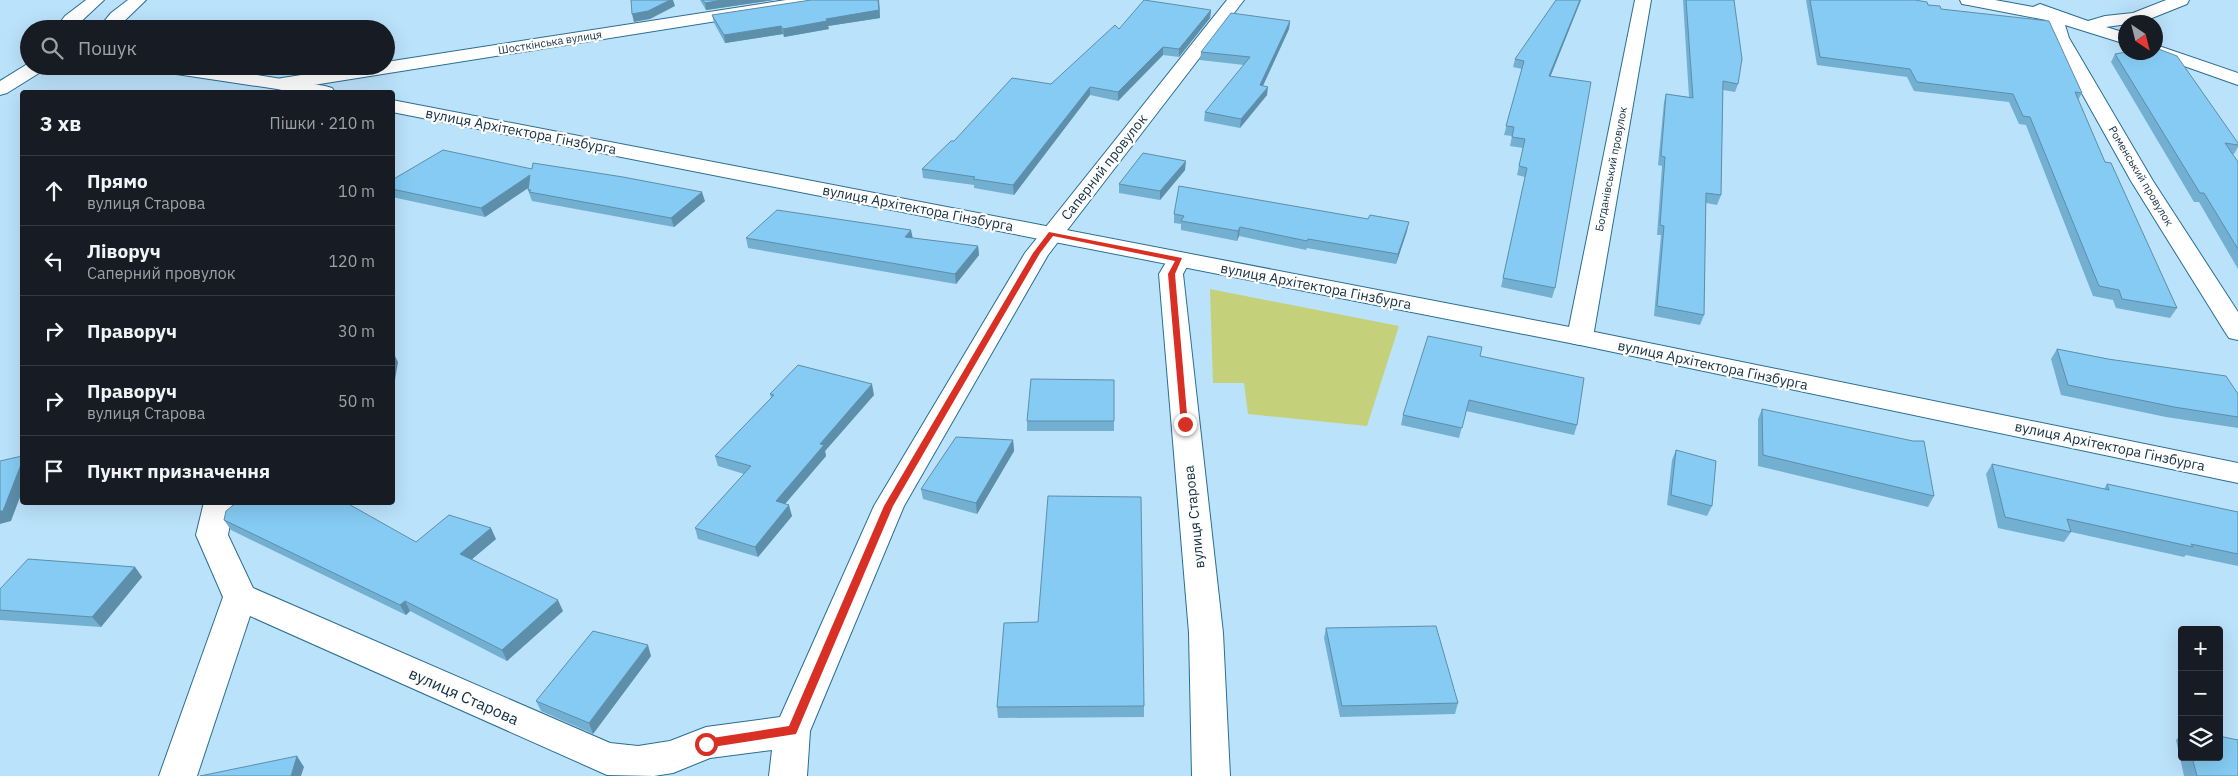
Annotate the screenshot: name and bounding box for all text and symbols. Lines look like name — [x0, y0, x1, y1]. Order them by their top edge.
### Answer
north arrow — [2118, 15, 2163, 60]
search box — [20, 20, 395, 75]
street label: Шосткінська вулиця — [497, 27, 603, 57]
icon: search — [38, 34, 66, 62]
text: Пошук — [78, 36, 137, 60]
street label: вулиця Архітектора Гінзбурга — [424, 104, 618, 158]
street label: Богданівський провулок — [1592, 105, 1630, 233]
text: 3 хв — [40, 109, 81, 137]
street label: Саперний провулок — [1057, 110, 1151, 224]
text: Пішки · 210 m — [270, 113, 375, 133]
street label: Роменський провулок — [2106, 123, 2176, 229]
text: Прямо — [87, 169, 148, 193]
icon: ahead — [40, 177, 68, 205]
text: 10 m — [338, 181, 375, 201]
street label: вулиця Архітектора Гінзбурга — [821, 181, 1015, 235]
text: вулиця Старова — [87, 193, 205, 213]
text: Ліворуч — [87, 239, 161, 263]
icon: left — [40, 247, 68, 275]
text: 120 m — [328, 251, 375, 271]
street label: вулиця Архітектора Гінзбурга — [1219, 259, 1413, 313]
text: Саперний провулок — [87, 263, 235, 283]
icon: right — [40, 317, 68, 345]
text: Праворуч — [87, 319, 177, 343]
text: 30 m — [338, 321, 375, 341]
street label: вулиця Архітектора Гінзбурга — [1616, 336, 1810, 394]
text: Праворуч — [87, 379, 177, 403]
icon: right — [40, 387, 68, 415]
text: 50 m — [338, 391, 375, 411]
text: вулиця Старова — [87, 403, 205, 423]
route end — [1174, 413, 1197, 436]
street label: вулиця Архітектора Гінзбурга — [2013, 417, 2207, 475]
icon: arrive — [40, 457, 68, 485]
text: Пункт призначення — [87, 459, 270, 483]
street label: вулиця Старова — [1180, 464, 1208, 569]
map controls — [2178, 626, 2223, 761]
button: + — [2178, 626, 2223, 671]
street label: вулиця Старова — [406, 663, 523, 729]
button: − — [2178, 671, 2223, 716]
button: layers — [2178, 716, 2223, 761]
route start — [695, 733, 718, 756]

